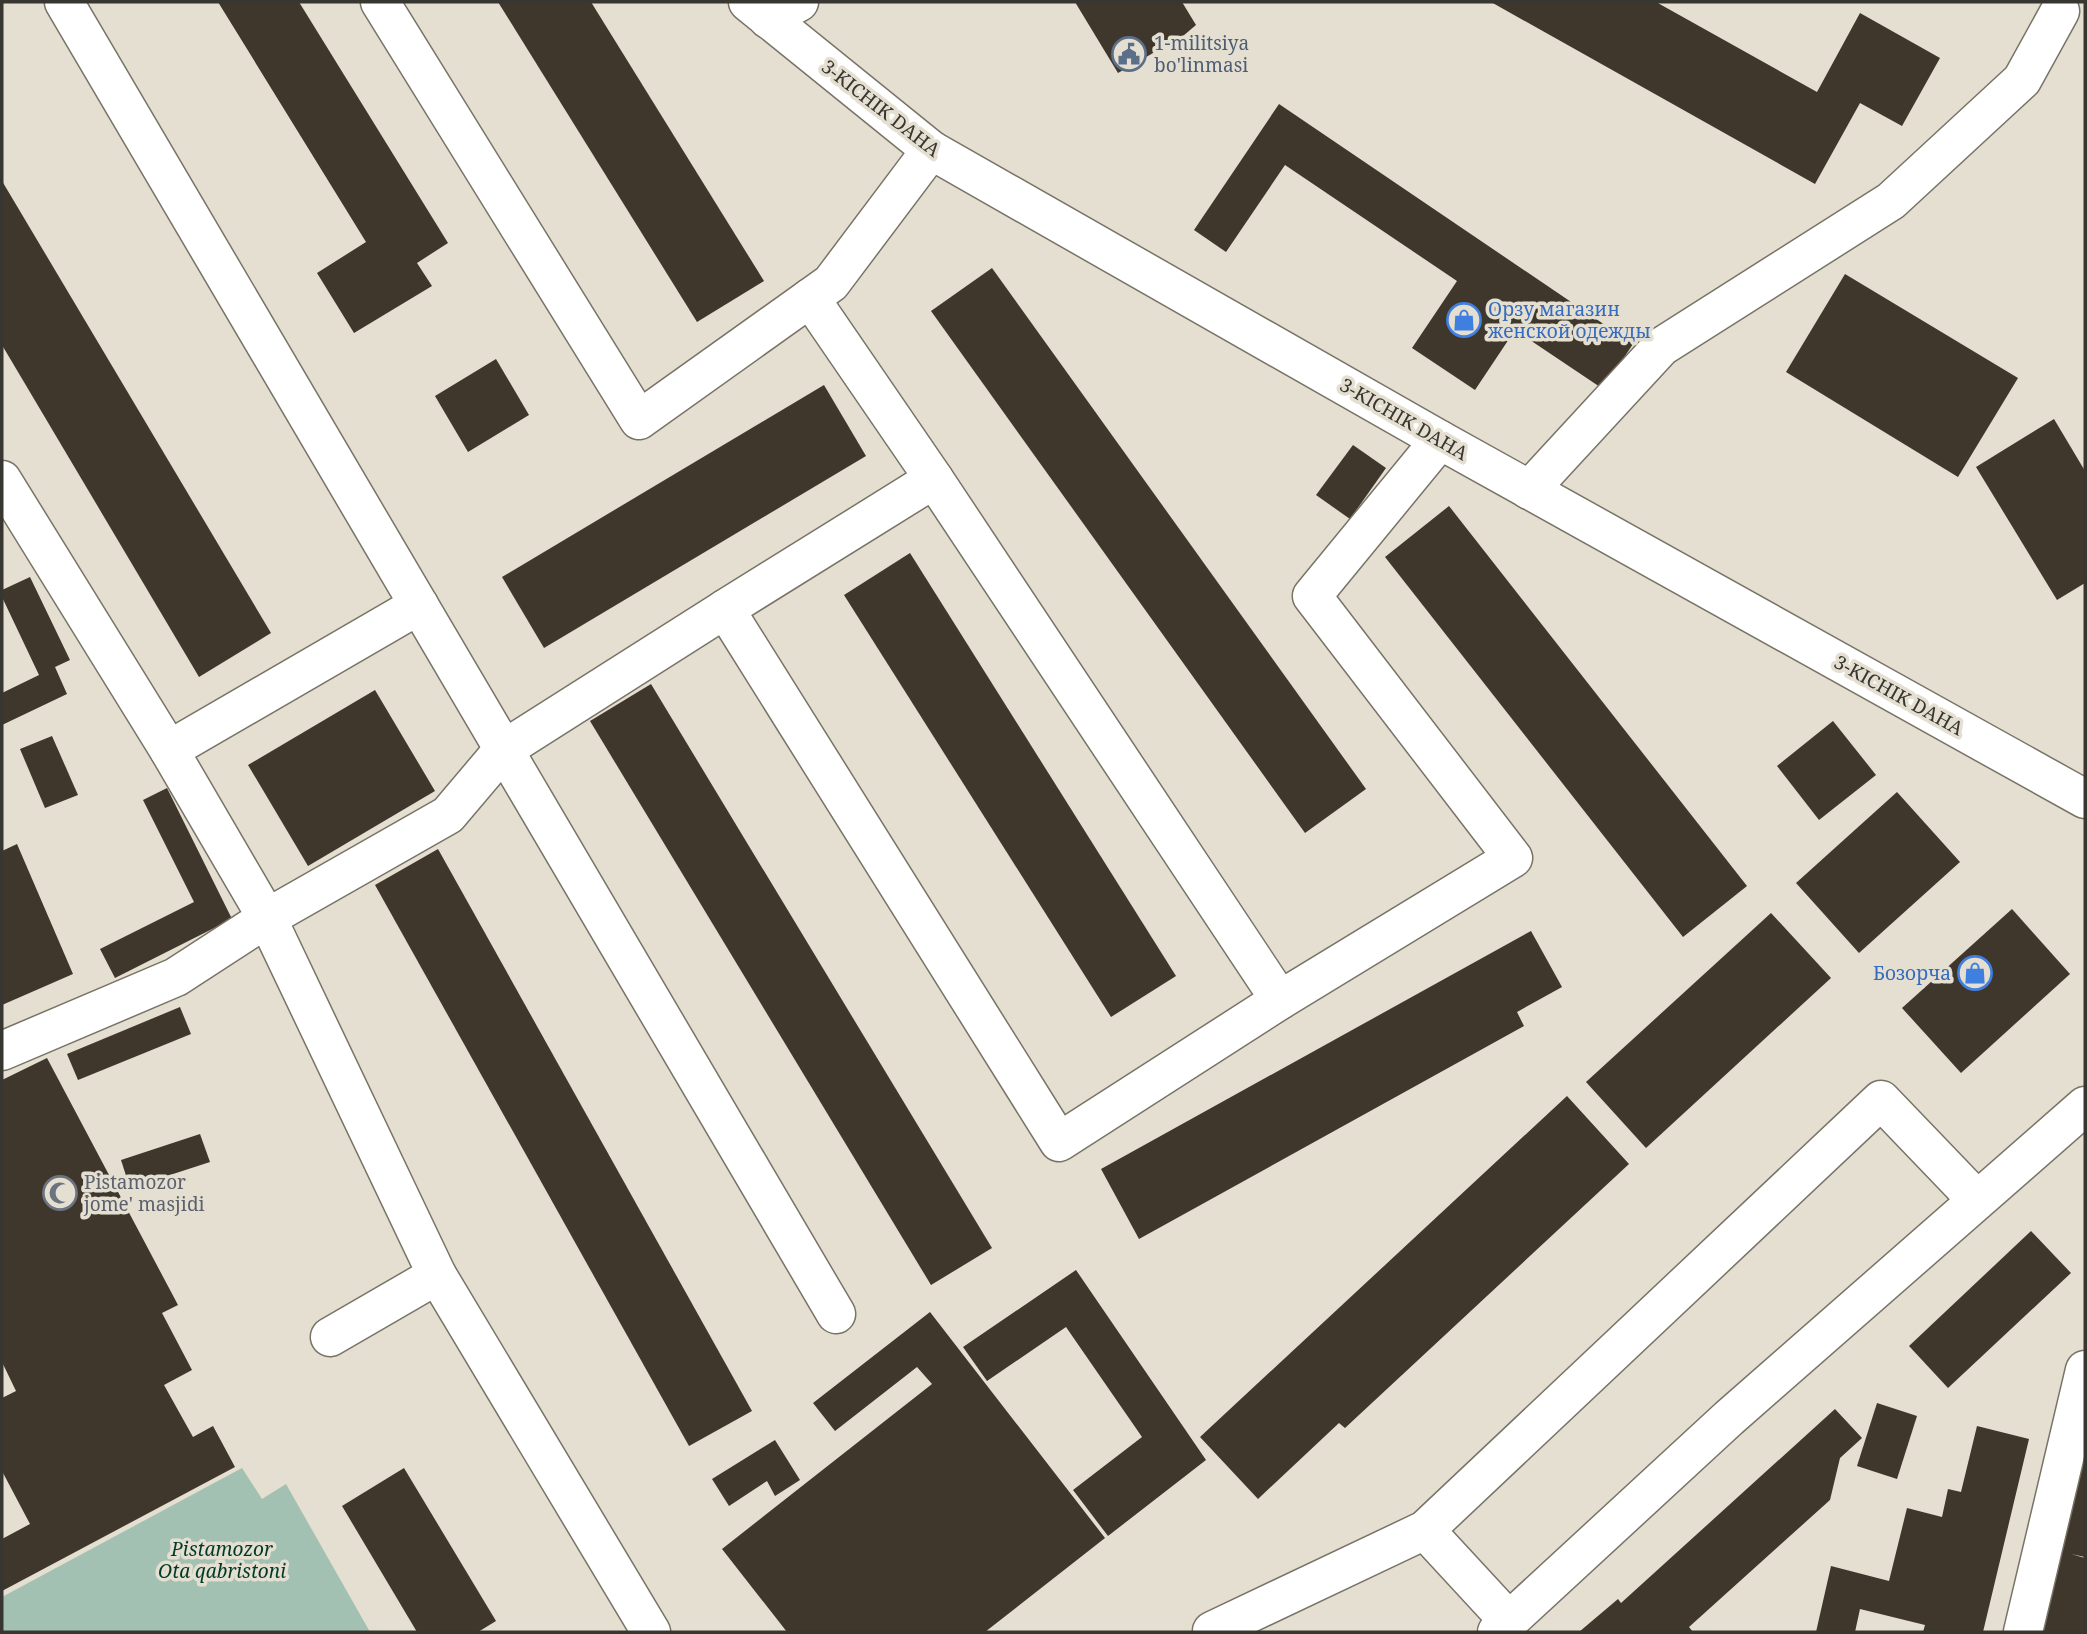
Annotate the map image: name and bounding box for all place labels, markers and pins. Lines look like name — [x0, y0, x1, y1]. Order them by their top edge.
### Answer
place label: 1-militsiya bo'linmasi — [1154, 30, 1249, 78]
public building icon: 1-militsiya bo'linmasi — [1110, 35, 1148, 73]
place label: Орзу магазин женской одежды — [1488, 296, 1651, 344]
shop icon: Орзу магазин женской одежды — [1445, 301, 1483, 339]
shop icon: Бозорча — [1956, 954, 1994, 992]
place label: Бозорча — [1873, 960, 1951, 986]
place label: Pistamozor jome' masjidi — [83, 1169, 205, 1217]
mosque icon: Pistamozor jome' masjidi — [41, 1174, 79, 1212]

